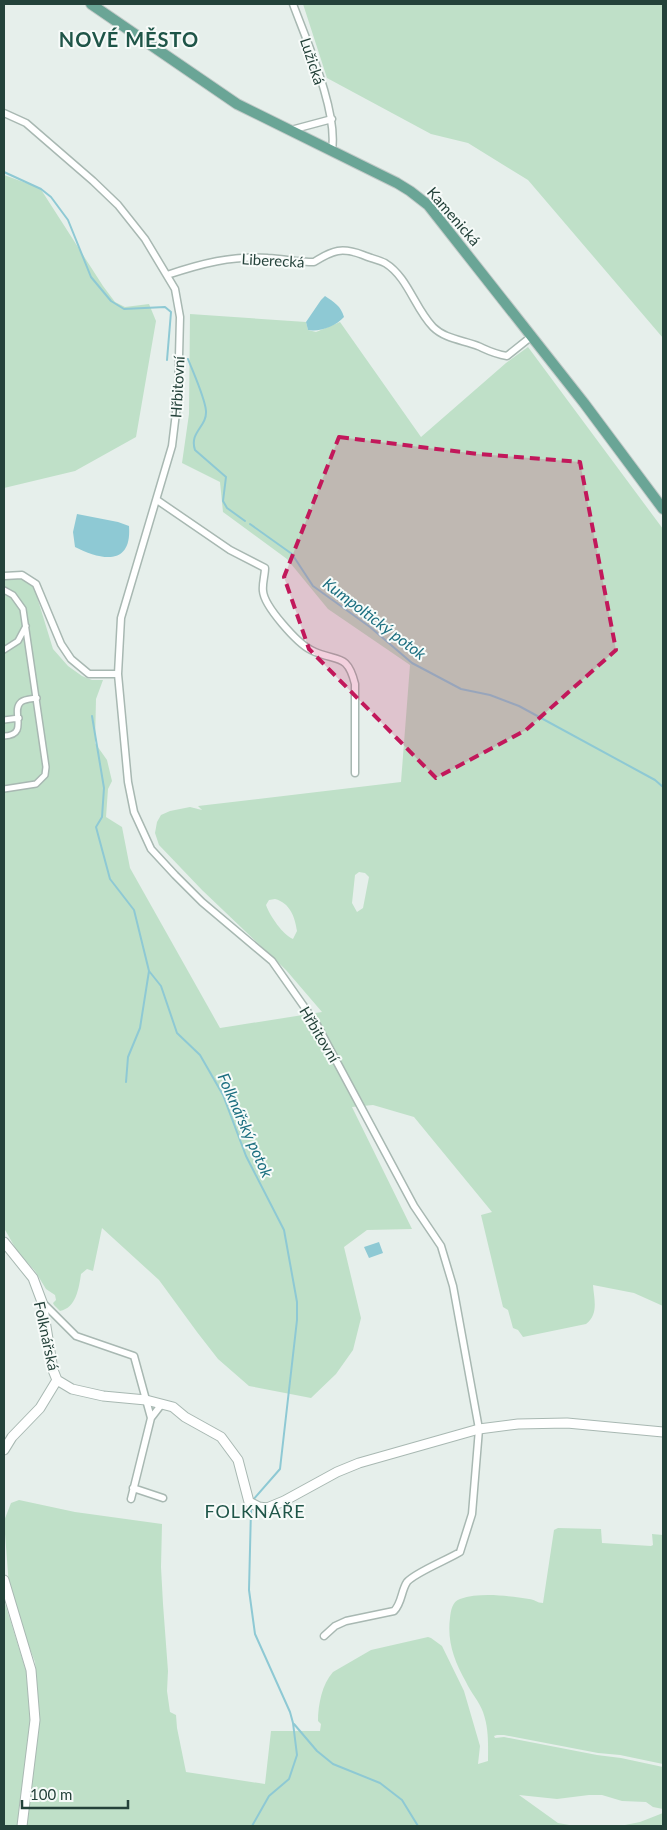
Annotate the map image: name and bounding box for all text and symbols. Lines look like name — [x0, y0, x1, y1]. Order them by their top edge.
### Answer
district label: NOVÉ MĚSTO — [59, 27, 199, 51]
street label: Lužická — [297, 35, 329, 87]
street label: Kamenická — [424, 183, 484, 249]
street label: Liberecká — [241, 249, 305, 271]
street label: Hřbitovní — [166, 354, 188, 419]
water label: Kumpoltický potok — [320, 573, 431, 663]
street label: Hřbitovní — [296, 1003, 344, 1066]
water label: Folknářský potok — [214, 1070, 278, 1181]
street label: Folknářská — [31, 1300, 63, 1372]
district label: FOLKNÁŘE — [204, 1500, 306, 1522]
scale bar — [22, 1778, 129, 1810]
text: 100 m — [30, 1785, 72, 1803]

